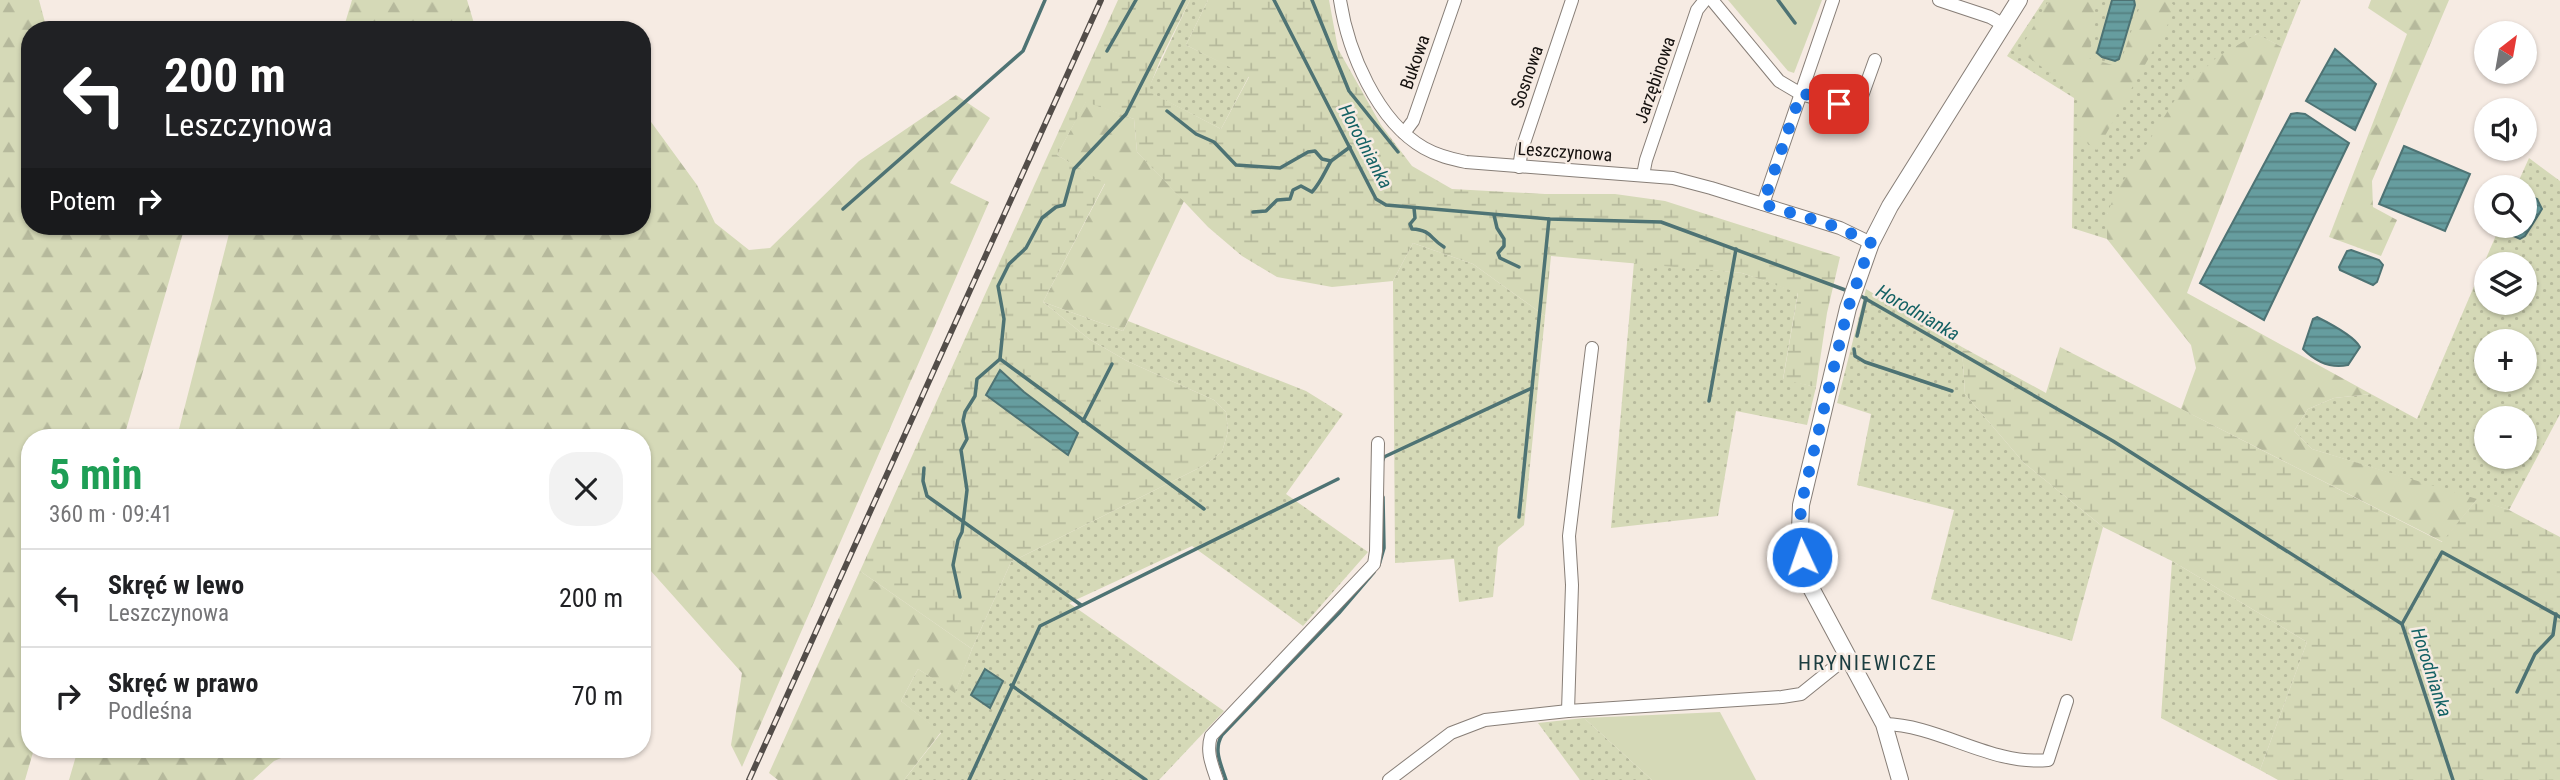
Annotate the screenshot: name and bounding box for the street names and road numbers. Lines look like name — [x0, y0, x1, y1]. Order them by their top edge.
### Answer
street label: Bukowa — [1395, 32, 1434, 92]
street label: Jarzębinowa — [1630, 34, 1679, 126]
street label: Sosnowa — [1506, 43, 1547, 111]
street label: Leszczynowa — [1517, 138, 1613, 165]

